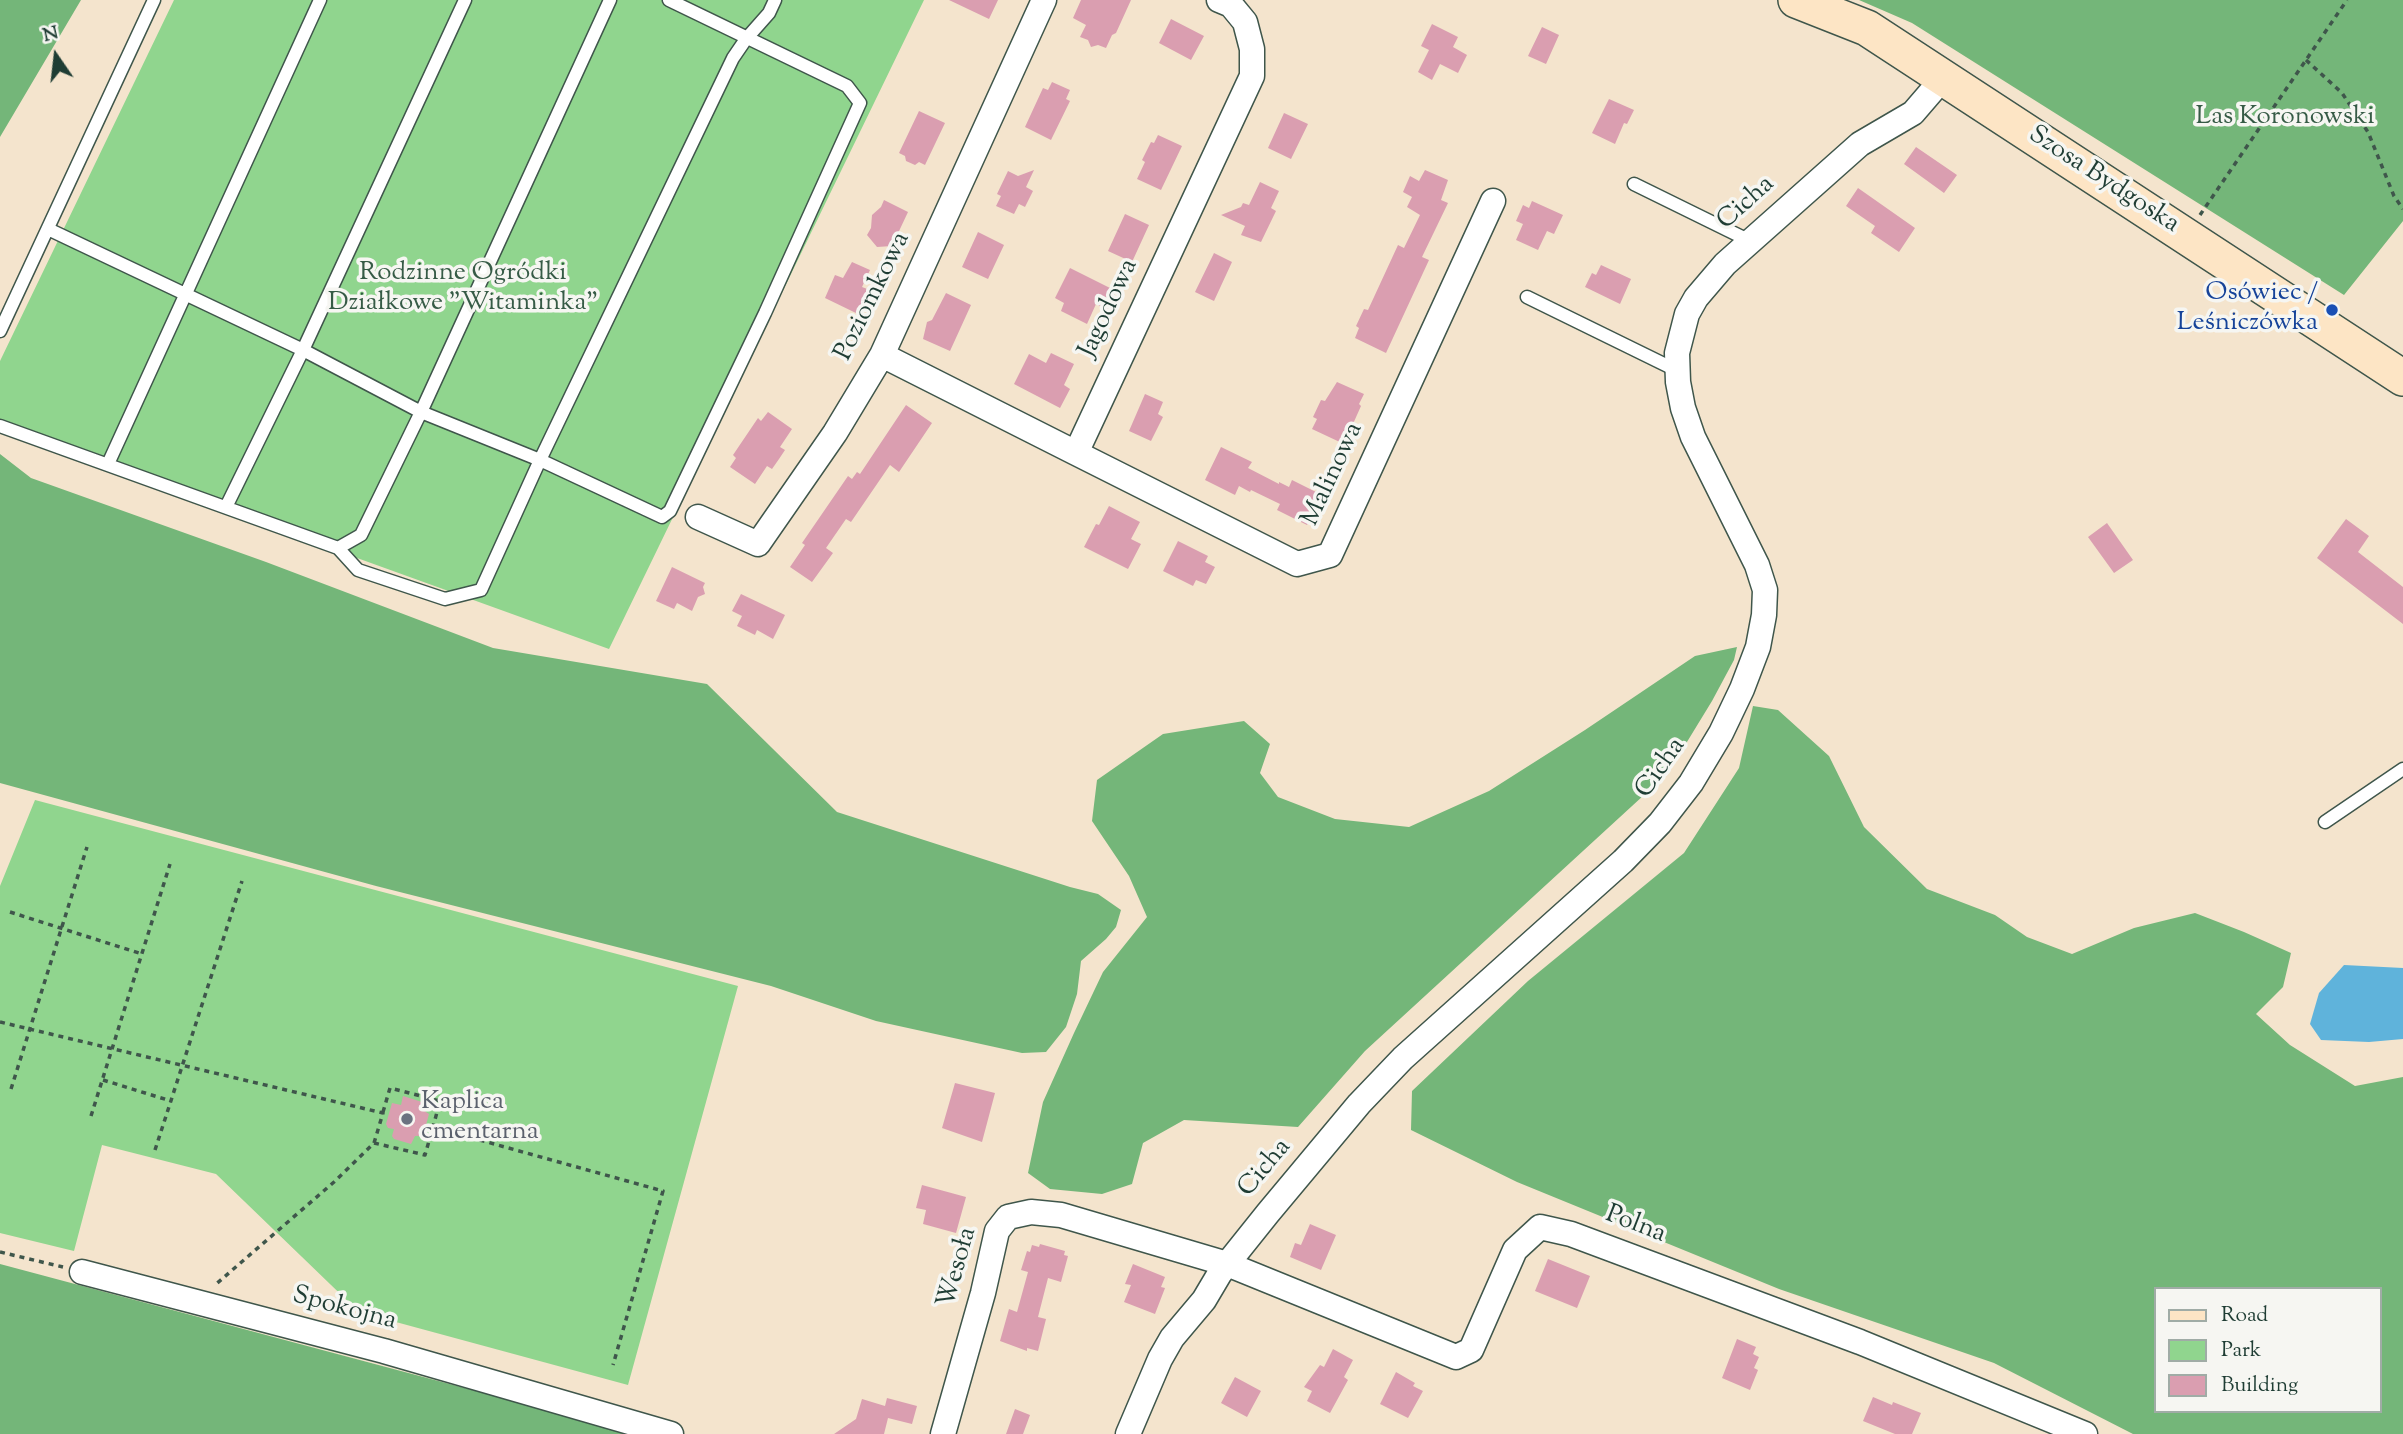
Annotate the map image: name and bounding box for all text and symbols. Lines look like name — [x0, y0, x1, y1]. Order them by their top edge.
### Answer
text: N — [40, 20, 61, 50]
north arrow — [21, 21, 91, 91]
park label: Las Koronowski — [2195, 103, 2375, 135]
street label: Szosa Bydgoska — [2022, 121, 2184, 241]
street label: Cicha — [1712, 170, 1782, 238]
street label: Poziomkowa — [829, 228, 919, 366]
street label: Jagodowa — [1074, 255, 1146, 363]
park label: Rodzinne Ogródki Działkowe "Witaminka" — [328, 259, 598, 320]
place label: Osówiec / Leśniczówka — [2177, 279, 2318, 340]
marker: Osówiec / Leśniczówka — [2324, 302, 2340, 318]
street label: Malinowa — [1297, 418, 1371, 532]
street label: Cicha — [1630, 733, 1694, 805]
place label: Kaplica cmentarna — [421, 1088, 539, 1150]
marker: Kaplica cmentarna — [399, 1111, 415, 1127]
street label: Cicha — [1233, 1133, 1299, 1205]
street label: Polna — [1600, 1200, 1670, 1252]
street label: Wesoła — [933, 1224, 985, 1312]
street label: Spokojna — [289, 1281, 399, 1339]
legend — [2154, 1287, 2382, 1413]
text: Road — [2221, 1301, 2268, 1331]
text: Park — [2221, 1336, 2261, 1366]
text: Building — [2221, 1371, 2298, 1401]

